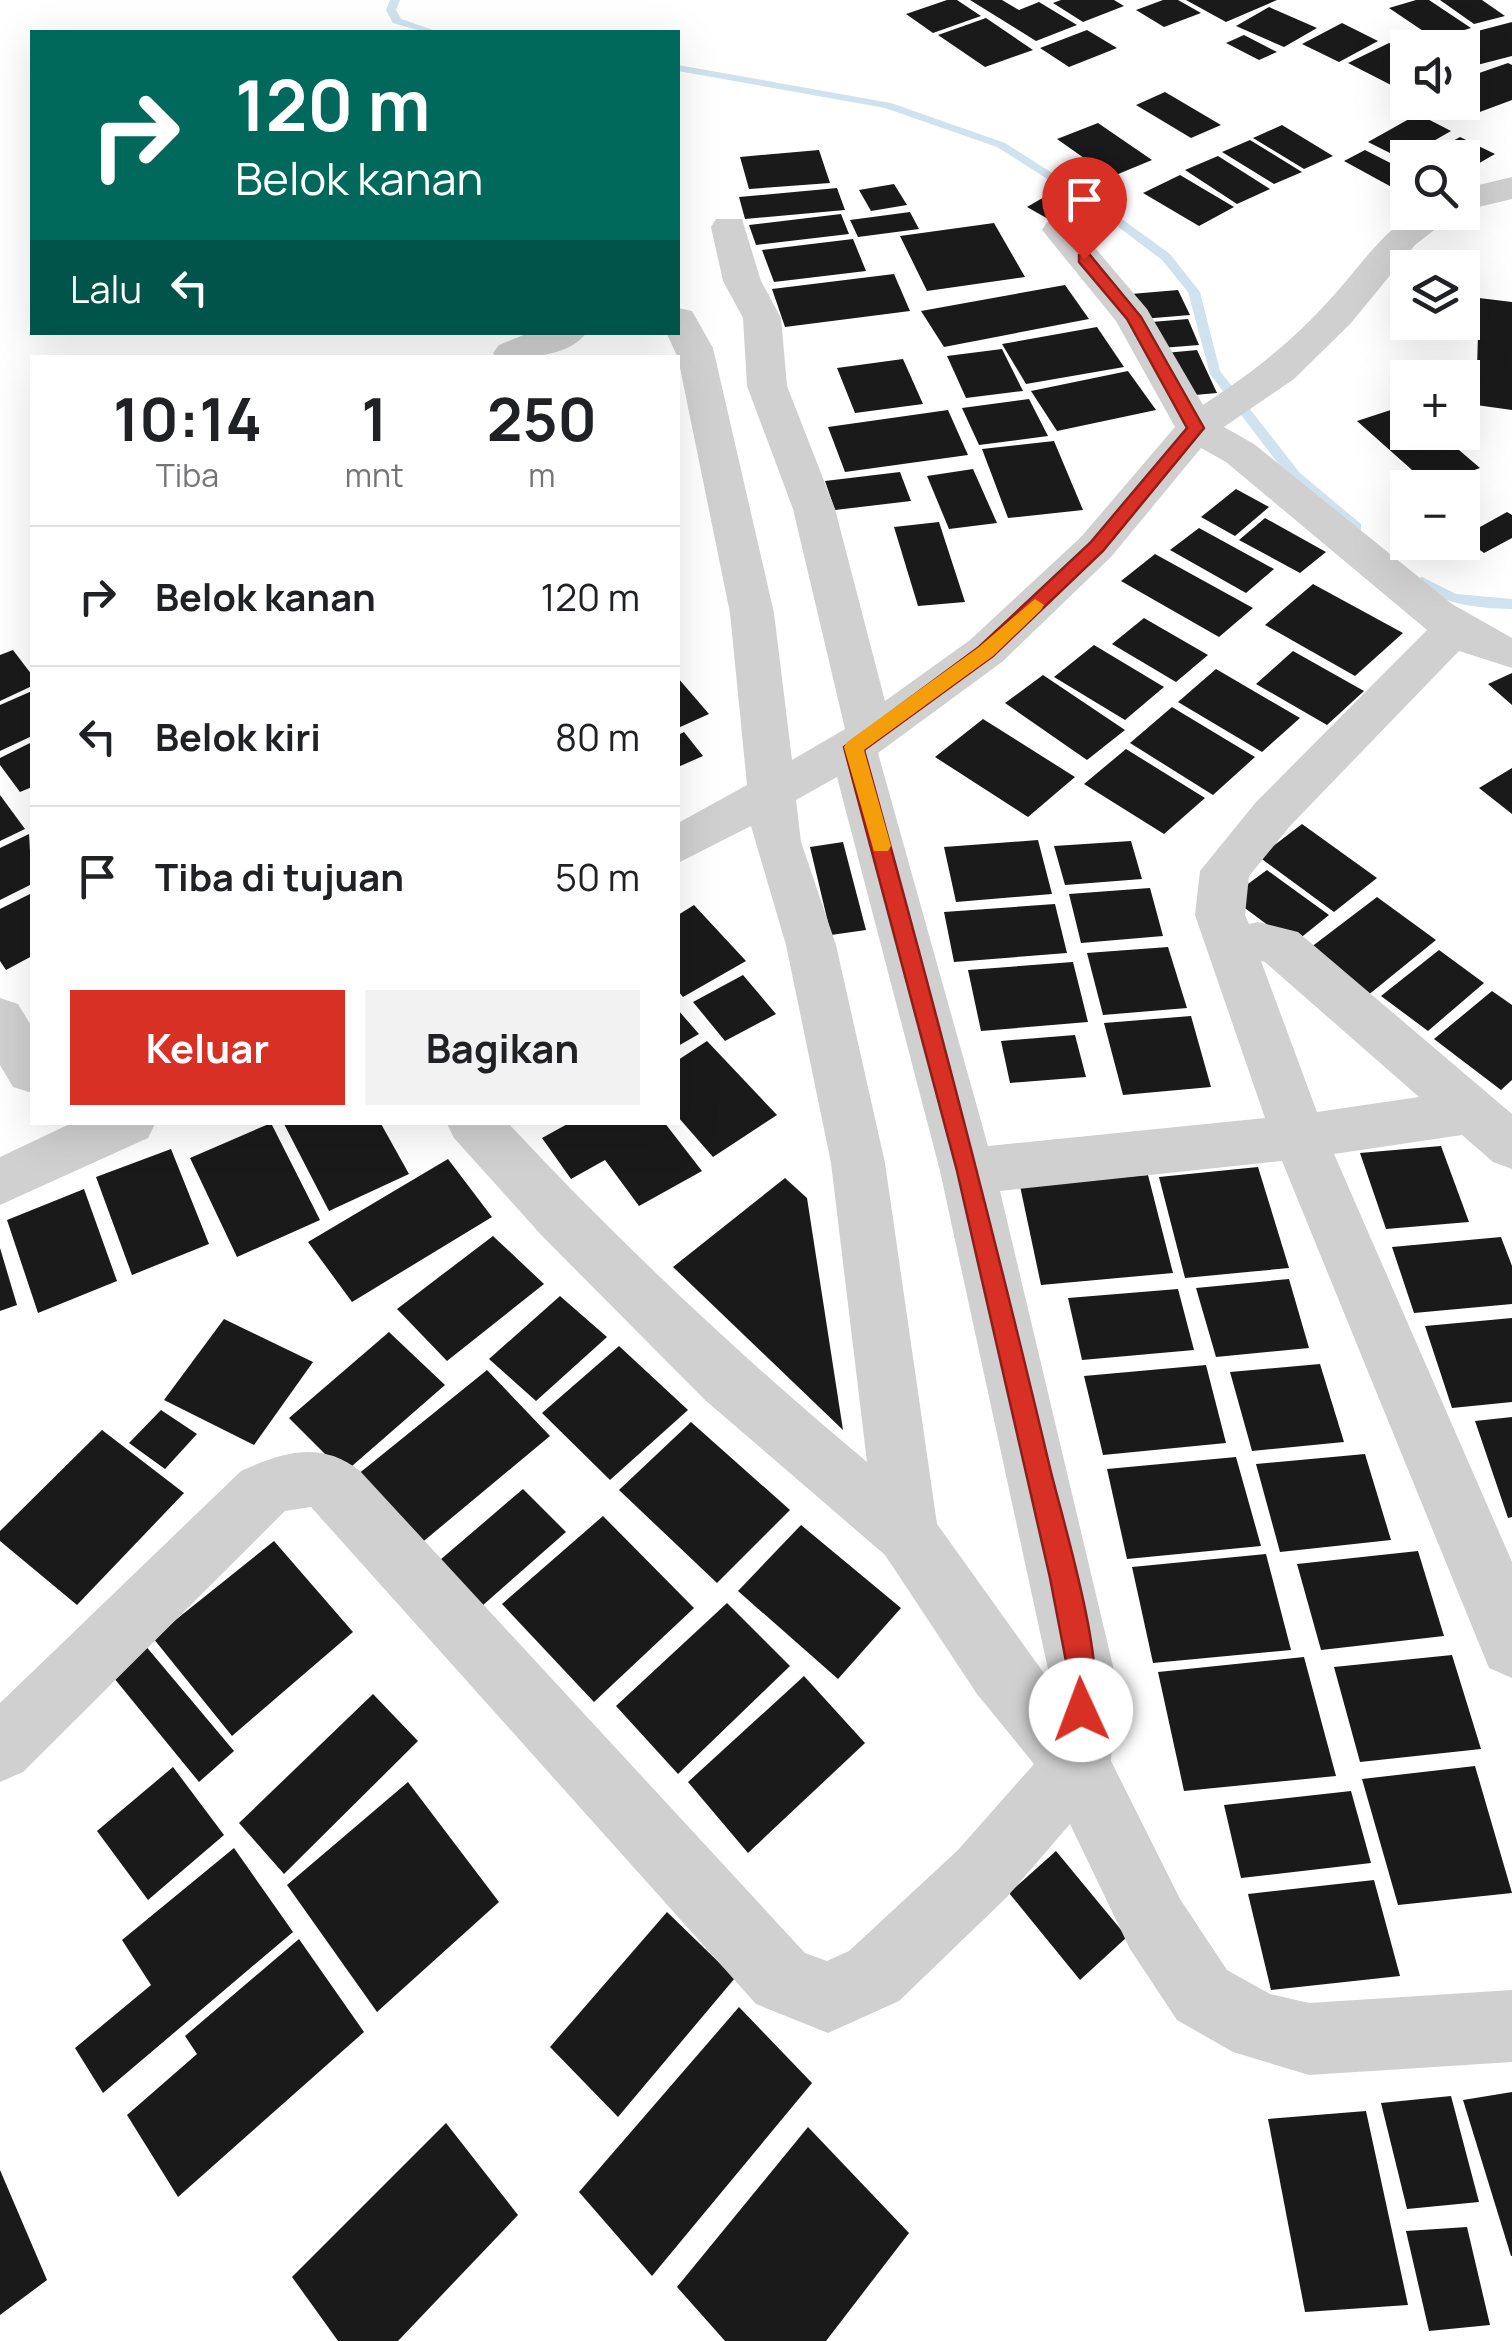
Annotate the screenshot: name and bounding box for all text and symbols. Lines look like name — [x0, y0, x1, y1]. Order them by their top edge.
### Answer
map controls — [1390, 30, 1480, 560]
button: sound — [1390, 30, 1480, 120]
text: 120 m — [235, 56, 430, 152]
icon: right — [70, 70, 200, 200]
button: search — [1390, 140, 1480, 230]
text: Belok kanan — [235, 147, 483, 209]
pin — [1042, 157, 1127, 260]
icon: arrive — [1057, 172, 1112, 227]
button: layers — [1390, 250, 1480, 340]
icon: left — [162, 260, 217, 315]
text: Lalu — [70, 262, 142, 314]
button: + — [1390, 360, 1480, 450]
text: 10:14 — [113, 377, 262, 459]
text: 1 — [361, 377, 387, 459]
text: 250 — [487, 377, 597, 459]
text: Tiba — [156, 453, 219, 497]
text: mnt — [345, 453, 404, 497]
text: m — [528, 453, 555, 497]
button: − — [1390, 470, 1480, 560]
icon: right — [70, 569, 125, 624]
text: Belok kanan — [155, 570, 376, 622]
text: 120 m — [541, 570, 640, 622]
icon: left — [70, 709, 125, 764]
text: Belok kiri — [155, 710, 321, 762]
text: 80 m — [555, 710, 640, 762]
icon: arrive — [70, 849, 125, 904]
text: Tiba di tujuan — [155, 850, 404, 902]
text: 50 m — [555, 850, 640, 902]
button: Keluar — [70, 990, 345, 1105]
button: Bagikan — [365, 990, 640, 1105]
position arrow — [1029, 1658, 1133, 1762]

